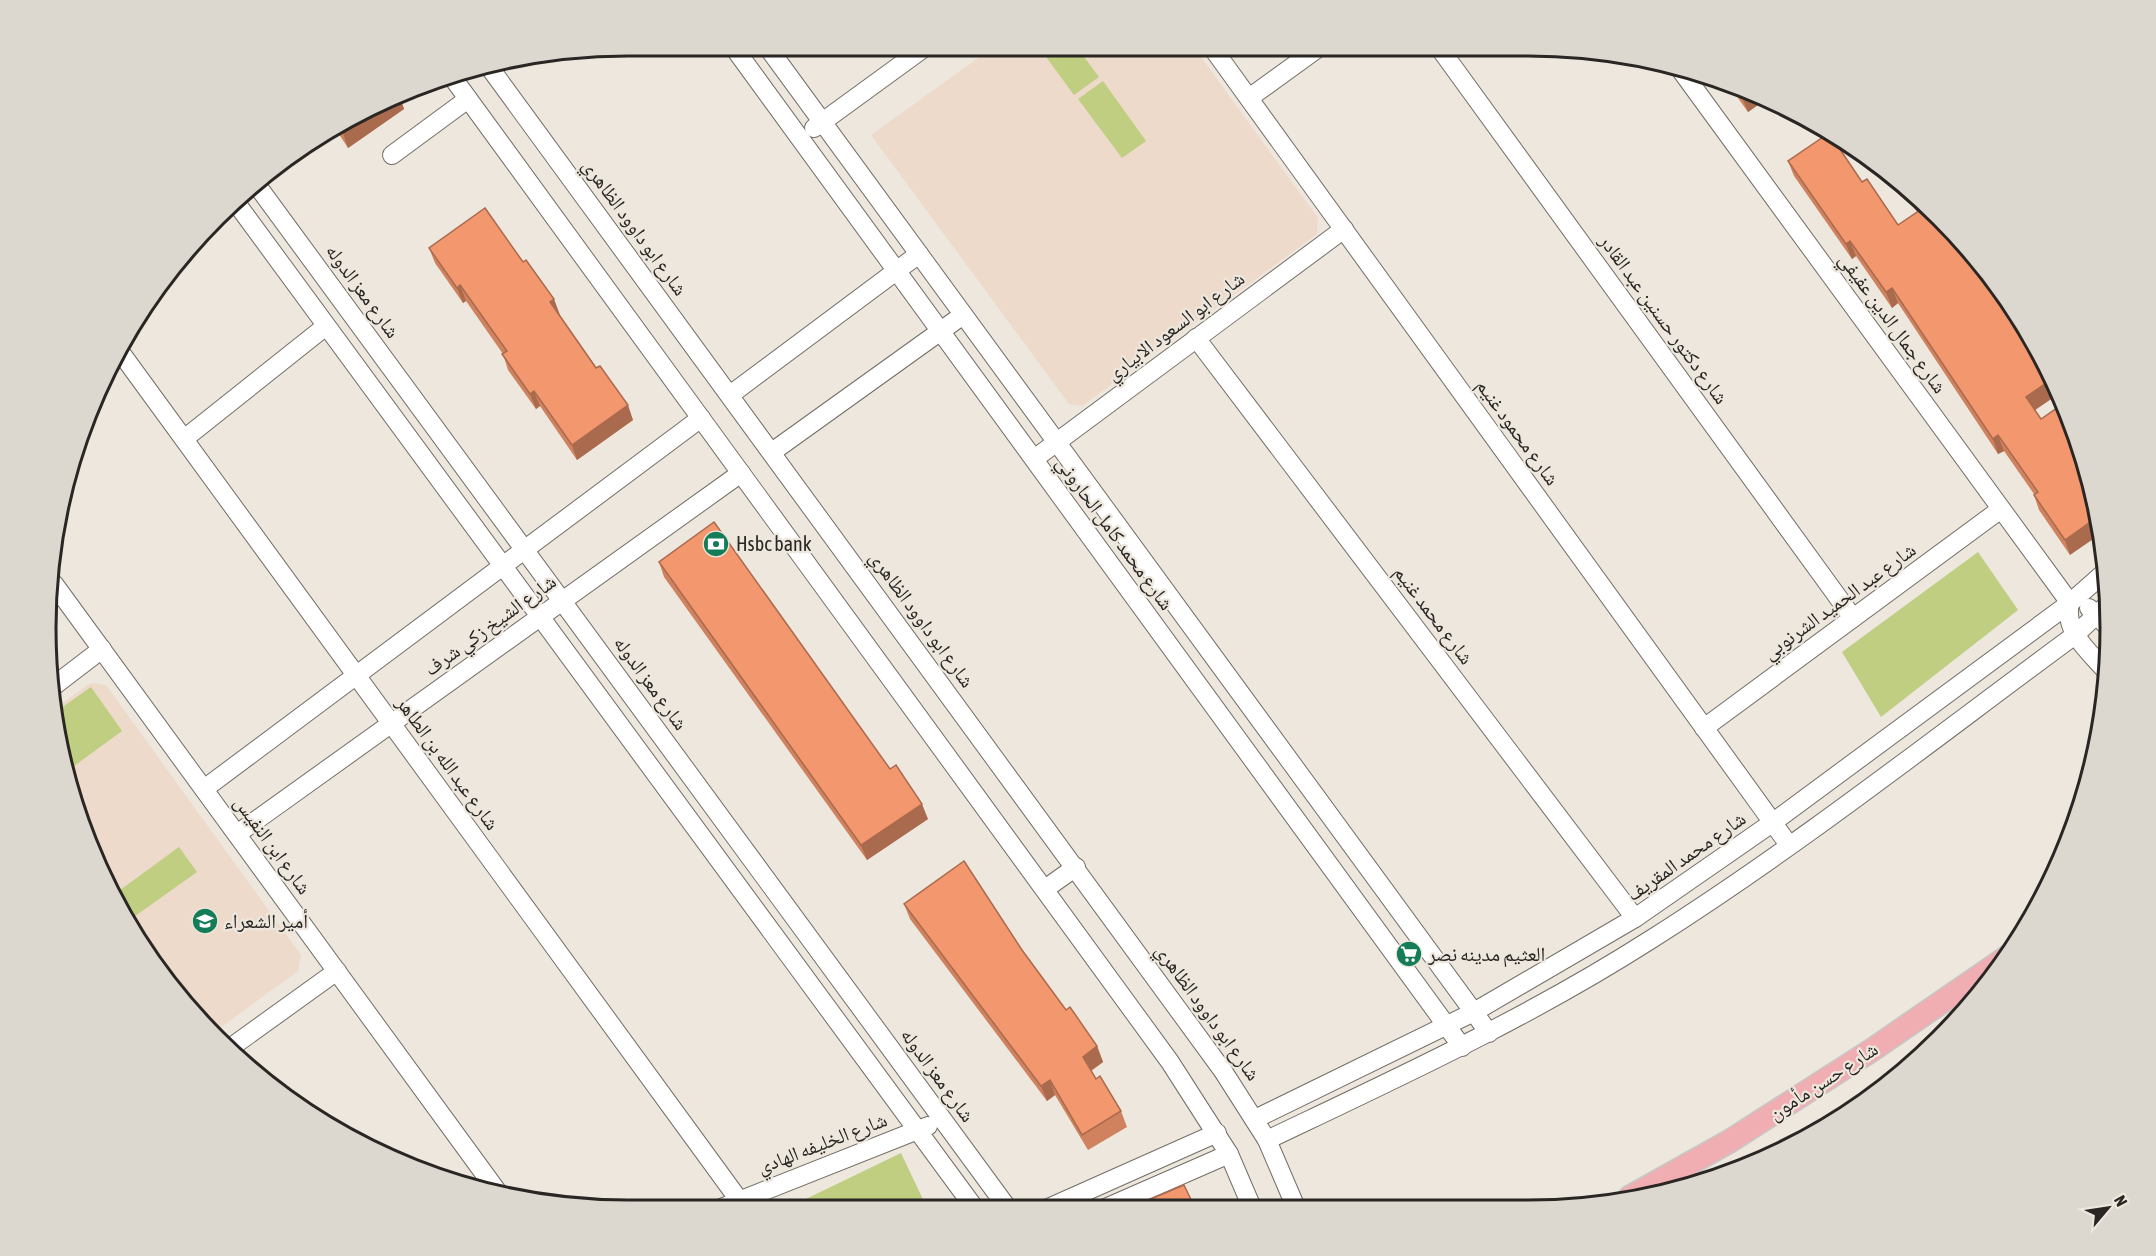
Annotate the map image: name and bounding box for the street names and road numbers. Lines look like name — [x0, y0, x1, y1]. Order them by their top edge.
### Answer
street label: شارع ابو داوود الظاهري — [574, 154, 693, 302]
street label: شارع دكتور حسنين عبد القادر — [1593, 229, 1734, 409]
street label: شارع معز الدوله — [320, 239, 405, 343]
street label: شارع جمال الدين عفيفي — [1831, 248, 1952, 400]
street label: شارع ابو السعود الابياري — [1101, 266, 1251, 389]
street label: شارع محمود غنيم — [1470, 374, 1565, 491]
street label: شارع محمد كامل الحاروني — [1048, 451, 1179, 617]
street label: شارع عبد الحميد الشرنوبي — [1758, 537, 1923, 668]
street label: شارع ابو داوود الظاهري — [861, 546, 980, 694]
street label: شارع محمد غنيم — [1387, 561, 1479, 670]
street label: شارع الشيخ زكي شرف — [419, 569, 563, 684]
street label: شارع معز الدوله — [608, 631, 693, 735]
street label: شارع عبد الله بن الطاهر — [390, 691, 505, 835]
street label: شارع ابن النفيس — [229, 791, 317, 899]
street label: شارع محمد المقريف — [1622, 806, 1751, 907]
street label: شارع ابو داوود الظاهري — [1147, 939, 1266, 1087]
street label: شارع معز الدوله — [895, 1023, 980, 1127]
street label: شارع حسن مأمون — [1764, 1037, 1883, 1126]
street label: شارع الخليفه الهادي — [754, 1107, 892, 1183]

